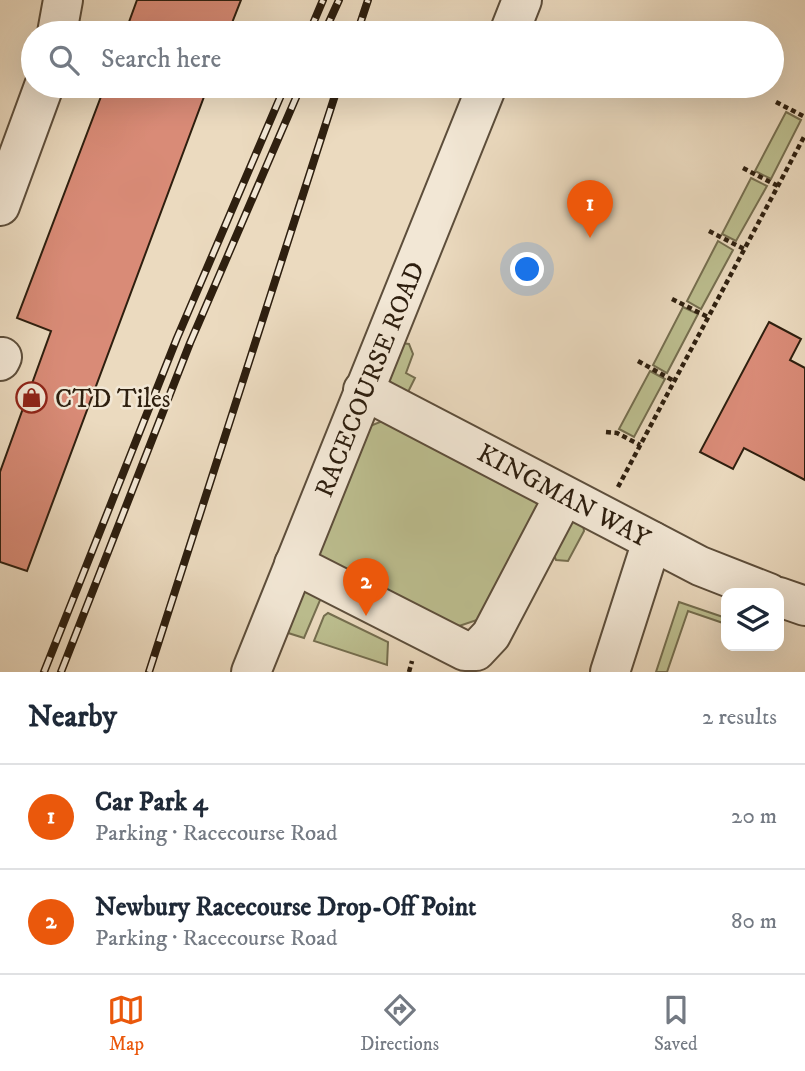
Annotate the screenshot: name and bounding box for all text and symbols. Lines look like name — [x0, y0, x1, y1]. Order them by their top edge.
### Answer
search box — [21, 21, 784, 98]
icon: search — [45, 41, 83, 79]
text: Search here — [101, 43, 221, 76]
pin: 1 — [567, 180, 613, 238]
your location — [510, 252, 544, 286]
street label: RACECOURSE ROAD — [308, 257, 433, 502]
shop icon: CTD Tiles — [15, 381, 49, 415]
place label: CTD Tiles — [55, 383, 170, 416]
street label: KINGMAN WAY — [471, 437, 656, 556]
pin: 2 — [343, 558, 389, 616]
map controls — [721, 588, 784, 651]
button: layers — [721, 588, 784, 651]
text: Nearby — [28, 699, 117, 736]
text: 2 results — [702, 703, 777, 732]
text: Car Park 4 — [95, 786, 208, 819]
text: 1 — [47, 802, 55, 831]
text: 20 m — [731, 802, 777, 831]
text: Parking · Racecourse Road — [95, 819, 338, 848]
text: Newbury Racecourse Drop-Off Point — [95, 891, 476, 924]
text: 2 — [45, 907, 57, 936]
text: 80 m — [731, 907, 777, 936]
text: Parking · Racecourse Road — [95, 924, 338, 953]
tab: Map — [107, 991, 145, 1056]
tab: Directions — [360, 991, 439, 1056]
tab: Saved — [654, 991, 698, 1056]

